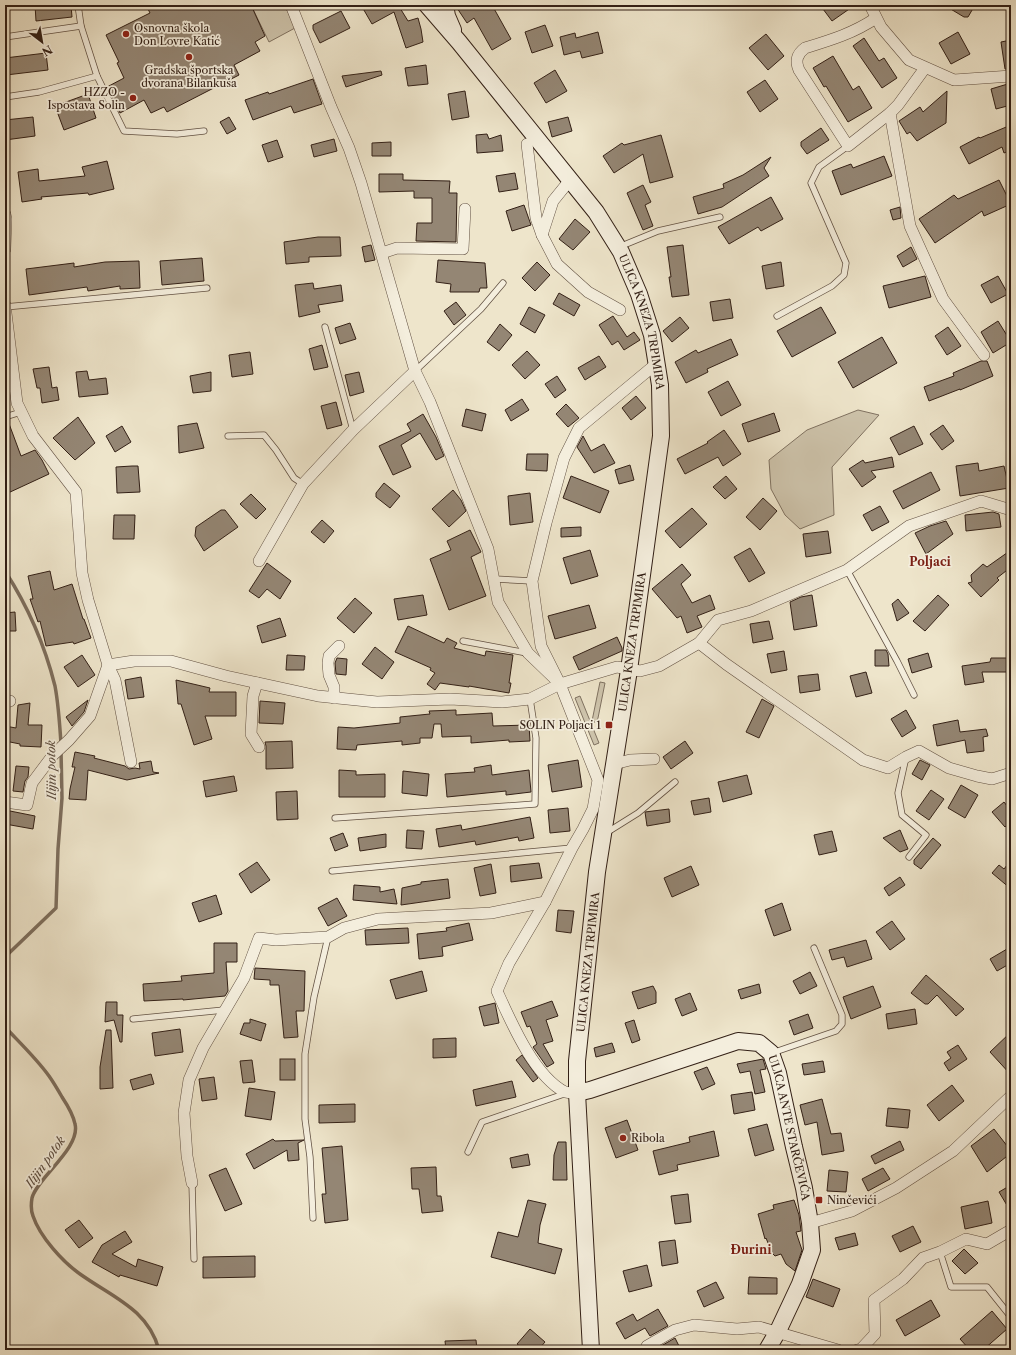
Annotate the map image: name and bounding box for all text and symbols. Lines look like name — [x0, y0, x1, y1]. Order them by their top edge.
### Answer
place label: Osnovna škola Don Lovre Katić — [134, 21, 220, 48]
north arrow — [22, 22, 62, 62]
marker: Osnovna škola Don Lovre Katić — [121, 29, 131, 39]
text: N — [39, 42, 55, 59]
marker: Gradska športska dvorana Bilankuša — [184, 52, 194, 62]
place label: Gradska športska dvorana Bilankuša — [141, 63, 237, 90]
place label: HZZO - Ispostava Solin — [47, 85, 125, 112]
marker: HZZO - Ispostava Solin — [128, 93, 138, 103]
street label: ULICA KNEZA TRPIMIRA — [616, 252, 667, 391]
district label: Poljaci — [909, 554, 952, 569]
street label: ULICA KNEZA TRPIMIRA — [615, 570, 649, 713]
place label: SOLIN Poljaci 1 — [519, 718, 601, 732]
marker: SOLIN Poljaci 1 — [604, 720, 614, 730]
water label: Ilijin potok — [43, 739, 59, 801]
street label: ULICA KNEZA TRPIMIRA — [574, 890, 602, 1033]
street label: ULICA ANTE STARČEVIĆA — [765, 1053, 813, 1202]
place label: Ribola — [631, 1131, 665, 1145]
water label: Ilijin potok — [21, 1133, 69, 1191]
marker: Ribola — [618, 1133, 628, 1143]
place label: Ninčevići — [827, 1193, 877, 1207]
marker: Ninčevići — [814, 1195, 824, 1205]
district label: Đurini — [730, 1242, 772, 1257]

